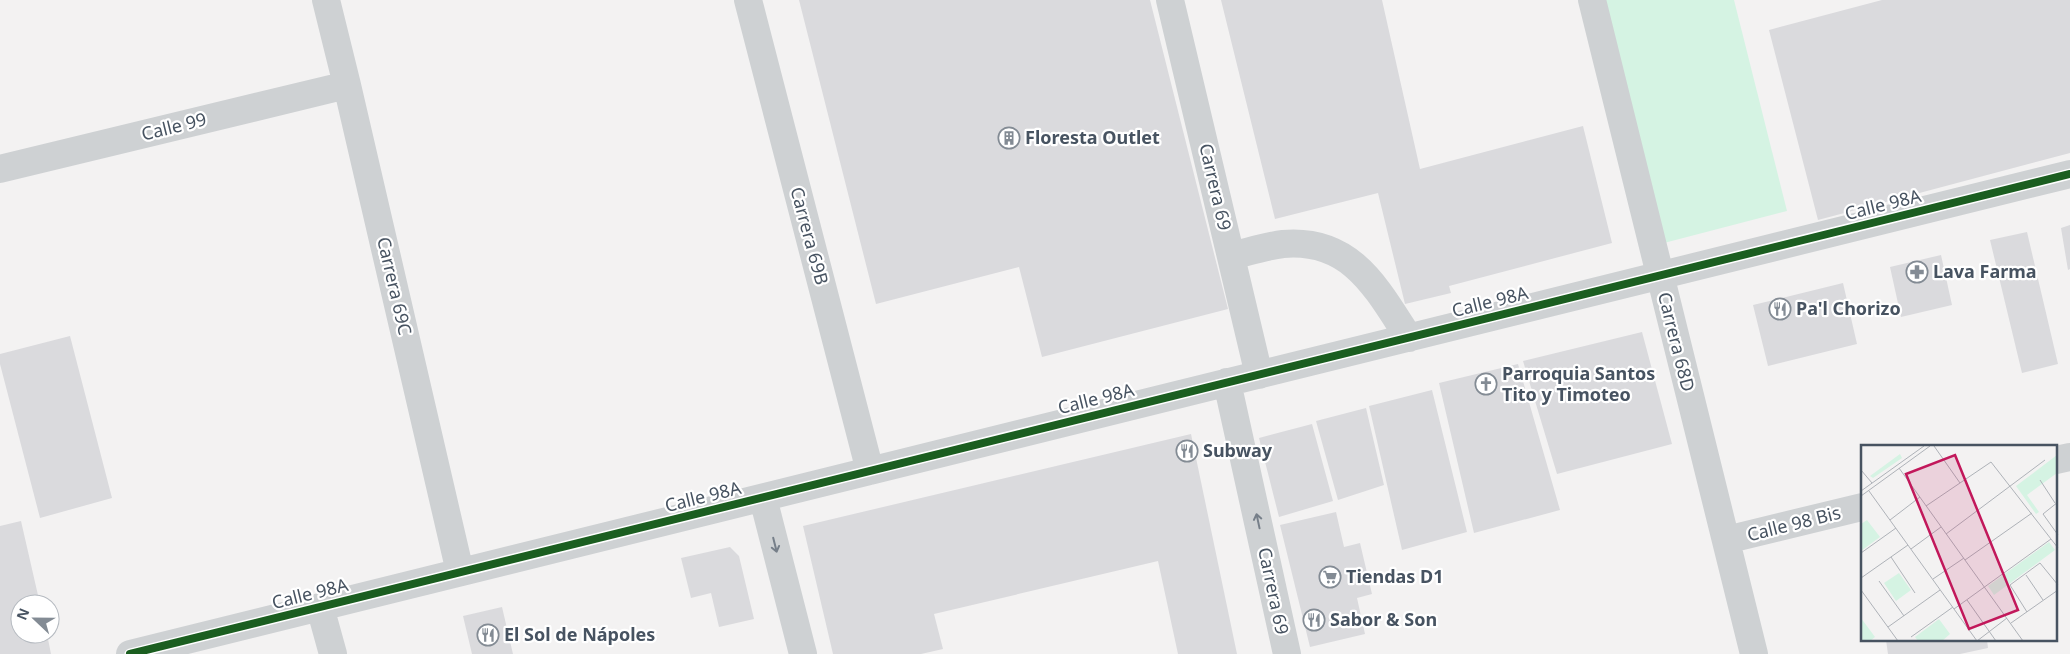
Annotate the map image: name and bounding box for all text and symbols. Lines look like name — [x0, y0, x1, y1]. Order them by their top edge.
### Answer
street label: Calle 99 — [139, 106, 209, 146]
place label: Floresta Outlet — [1025, 125, 1160, 149]
building icon: Floresta Outlet — [997, 126, 1021, 150]
street label: Carrera 69 — [1194, 141, 1238, 233]
street label: Calle 98A — [1842, 183, 1924, 225]
street label: Carrera 69B — [785, 184, 835, 287]
street label: Carrera 69C — [372, 234, 418, 337]
place label: Lava Farma — [1933, 259, 2037, 283]
pharmacy icon: Lava Farma — [1905, 260, 1929, 284]
street label: Calle 98A — [1449, 280, 1531, 322]
street label: Carrera 68D — [1653, 290, 1701, 394]
place label: Pa'l Chorizo — [1796, 296, 1901, 320]
restaurant icon: Pa'l Chorizo — [1768, 297, 1792, 321]
place label: Parroquia Santos Tito y Timoteo — [1502, 361, 1655, 406]
church icon: Parroquia Santos Tito y Timoteo — [1474, 372, 1498, 396]
street label: Calle 98A — [1055, 377, 1137, 419]
place label: Subway — [1203, 438, 1273, 462]
restaurant icon: Subway — [1175, 439, 1199, 463]
inset map — [1861, 445, 2058, 642]
street label: Calle 98A — [662, 475, 744, 517]
street label: Calle 98 Bis — [1744, 500, 1843, 546]
one-way arrow — [1252, 513, 1262, 529]
one-way arrow — [771, 536, 780, 552]
street label: Carrera 69 — [1253, 545, 1295, 637]
place label: Tiendas D1 — [1346, 564, 1444, 588]
supermarket icon: Tiendas D1 — [1318, 565, 1342, 589]
street label: Calle 98A — [269, 572, 351, 614]
north arrow — [10, 594, 60, 644]
text: N — [12, 605, 33, 623]
place label: Sabor & Son — [1330, 607, 1437, 631]
restaurant icon: Sabor & Son — [1302, 608, 1326, 632]
place label: El Sol de Nápoles — [504, 622, 655, 646]
restaurant icon: El Sol de Nápoles — [476, 623, 500, 647]

